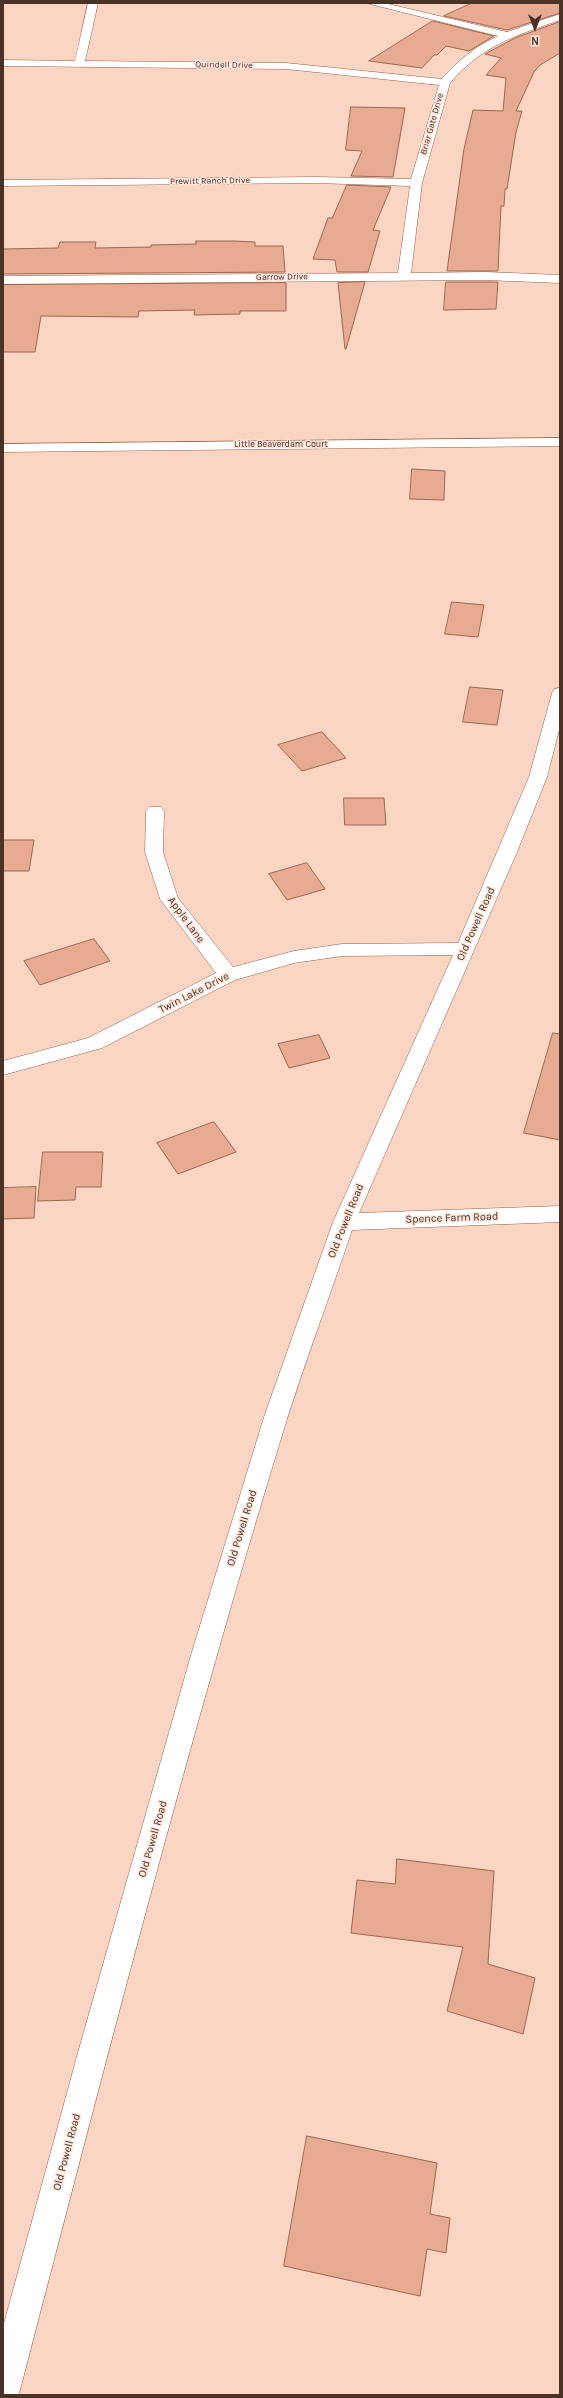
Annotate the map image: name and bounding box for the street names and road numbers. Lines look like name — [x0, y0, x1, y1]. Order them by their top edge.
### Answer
street label: Quindell Drive — [195, 59, 253, 71]
street label: Briar Gate Drive — [418, 92, 446, 156]
street label: Prewitt Ranch Drive — [170, 175, 250, 187]
street label: Garrow Drive — [256, 271, 308, 283]
street label: Little Beaverdam Court — [234, 439, 328, 449]
street label: Old Powell Road — [454, 885, 498, 963]
street label: Apple Lane — [165, 894, 207, 946]
street label: Twin Lake Drive — [157, 970, 231, 1016]
street label: Old Powell Road — [325, 1182, 367, 1260]
street label: Spence Farm Road — [405, 1210, 499, 1226]
street label: Old Powell Road — [224, 1488, 260, 1568]
street label: Old Powell Road — [136, 1799, 170, 1879]
street label: Old Powell Road — [50, 2112, 84, 2192]

